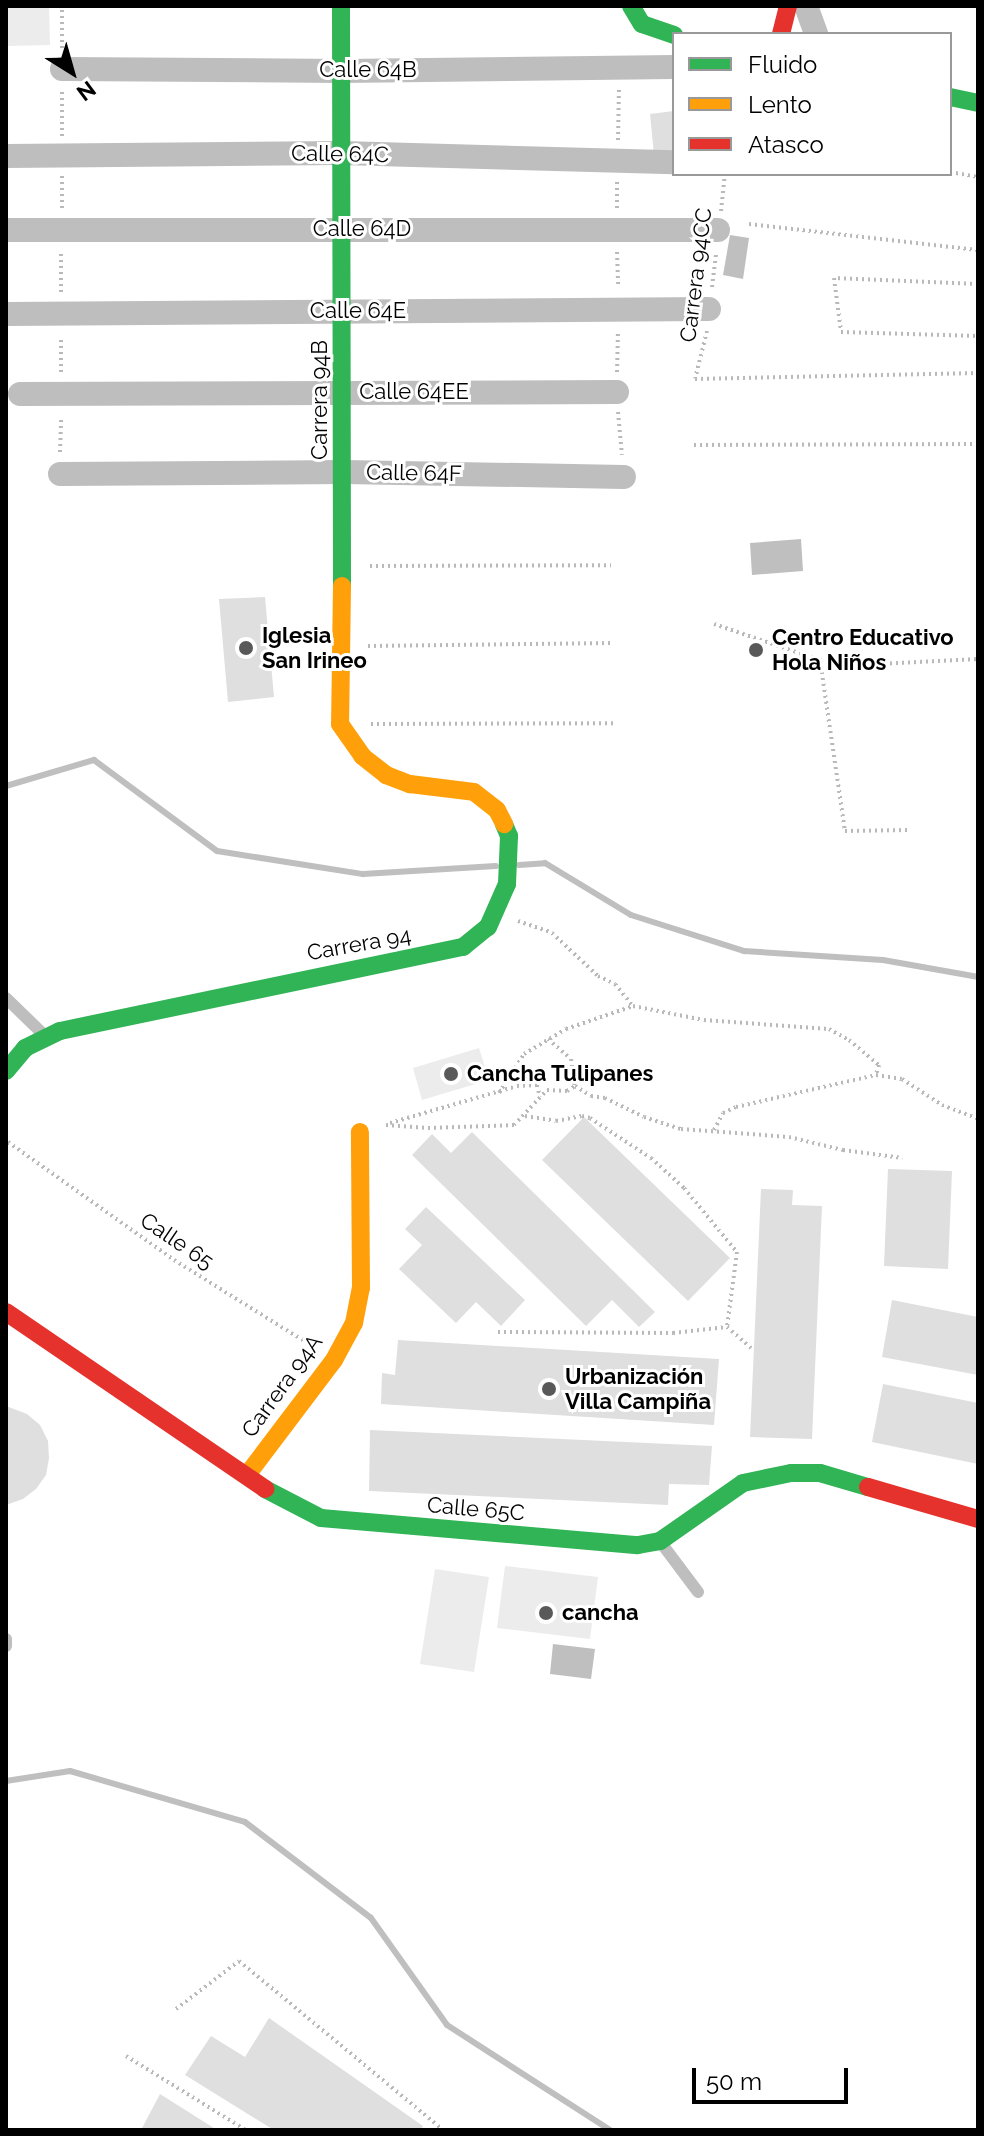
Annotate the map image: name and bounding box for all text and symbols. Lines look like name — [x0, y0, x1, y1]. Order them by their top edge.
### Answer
north arrow — [32, 32, 112, 112]
legend — [672, 32, 952, 176]
text: Fluido — [748, 50, 817, 79]
street label: Calle 64B — [319, 57, 417, 83]
text: N — [72, 76, 101, 107]
text: Lento — [748, 90, 812, 119]
text: Atasco — [748, 130, 824, 159]
street label: Calle 64C — [291, 140, 389, 168]
street label: Carrera 94CC — [675, 206, 717, 344]
street label: Calle 64D — [313, 216, 411, 242]
street label: Calle 64E — [310, 298, 406, 324]
street label: Carrera 94B — [307, 340, 333, 460]
street label: Calle 64EE — [359, 379, 469, 405]
street label: Calle 64F — [366, 459, 462, 487]
place label: Iglesia San Irineo — [262, 622, 367, 674]
place label: Centro Educativo Hola Niños — [772, 624, 954, 676]
marker: Iglesia San Irineo — [237, 639, 255, 657]
marker: Centro Educativo Hola Niños — [747, 641, 765, 659]
street label: Carrera 94 — [305, 922, 413, 966]
place label: Cancha Tulipanes — [467, 1061, 654, 1087]
marker: Cancha Tulipanes — [442, 1065, 460, 1083]
street label: Calle 65 — [135, 1207, 219, 1275]
street label: Carrera 94A — [236, 1330, 328, 1442]
place label: Urbanización Villa Campiña — [565, 1363, 711, 1414]
marker: Urbanización Villa Campiña — [540, 1380, 558, 1398]
street label: Calle 65C — [426, 1492, 526, 1526]
place label: cancha — [562, 1600, 639, 1626]
marker: cancha — [537, 1604, 555, 1622]
scale bar — [696, 2052, 852, 2102]
text: 50 m — [706, 2067, 762, 2096]

